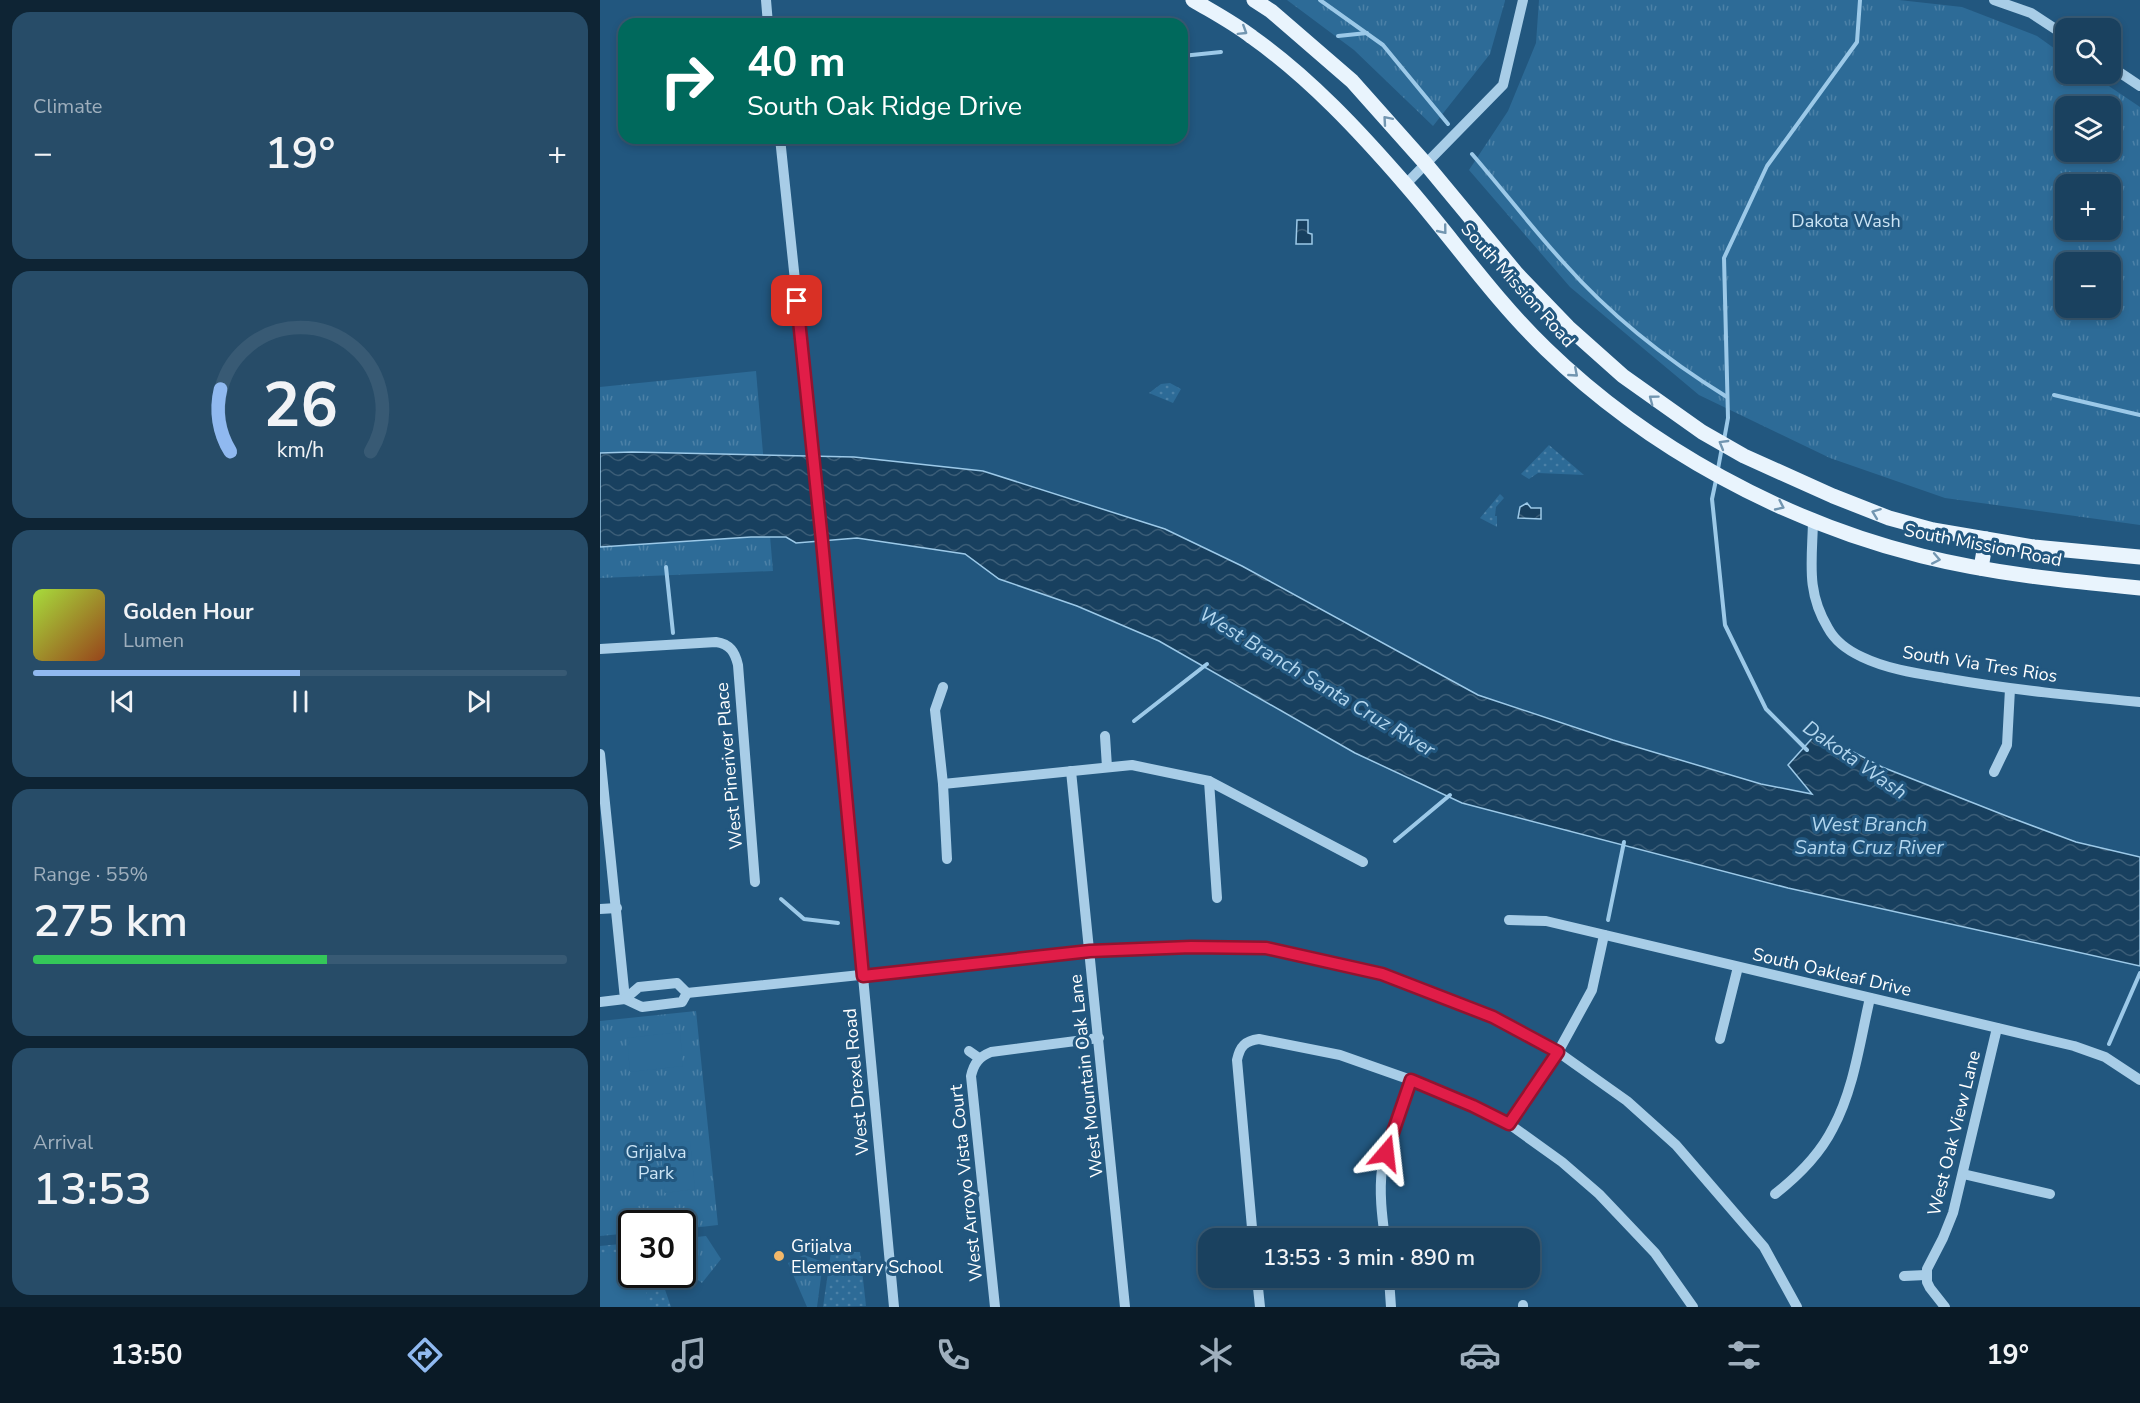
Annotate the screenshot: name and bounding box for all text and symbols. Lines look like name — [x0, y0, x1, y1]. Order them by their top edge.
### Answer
map controls — [2055, 18, 2121, 318]
button: search — [2055, 18, 2121, 84]
one-way arrow — [1237, 23, 1247, 35]
text: 40 m — [747, 34, 846, 91]
icon: right — [648, 42, 726, 120]
text: South Oak Ridge Drive — [747, 88, 1022, 125]
text: Climate — [33, 93, 102, 120]
button: layers — [2055, 96, 2121, 162]
one-way arrow — [1383, 115, 1394, 126]
text: 19° — [265, 123, 335, 184]
text: − — [33, 131, 53, 176]
text: + — [547, 131, 567, 176]
button: + — [2055, 174, 2121, 240]
park label: Dakota Wash — [1791, 209, 1901, 233]
street label: South Mission Road — [1456, 217, 1580, 353]
one-way arrow — [1435, 223, 1446, 234]
button: − — [2055, 252, 2121, 318]
pin — [771, 275, 822, 326]
icon: arrive — [780, 284, 813, 317]
text: 26 — [263, 363, 337, 448]
one-way arrow — [1567, 366, 1578, 377]
one-way arrow — [1649, 395, 1660, 406]
text: km/h — [276, 435, 324, 465]
one-way arrow — [1719, 440, 1729, 451]
one-way arrow — [1774, 499, 1785, 511]
one-way arrow — [1871, 508, 1882, 520]
street label: South Mission Road — [1902, 518, 2064, 572]
one-way arrow — [1931, 552, 1941, 565]
text: Golden Hour — [123, 597, 254, 627]
water label: West Branch Santa Cruz River — [1194, 601, 1441, 764]
text: Lumen — [123, 627, 184, 654]
street label: South Via Tres Rios — [1901, 640, 2059, 688]
street label: West Pineriver Place — [710, 681, 748, 851]
icon: previous — [106, 685, 139, 718]
icon: pause — [284, 685, 317, 718]
icon: next — [462, 685, 495, 718]
water label: Dakota Wash — [1798, 714, 1912, 806]
water label: West Branch Santa Cruz River — [1794, 811, 1944, 861]
text: Range · 55% — [33, 861, 148, 888]
text: 275 km — [33, 891, 188, 952]
street label: South Oakleaf Drive — [1750, 942, 1914, 1002]
street label: West Mountain Oak Lane — [1063, 973, 1109, 1179]
street label: West Drexel Road — [838, 1007, 874, 1157]
street label: West Oak View Lane — [1922, 1048, 1986, 1218]
street label: West Arroyo Vista Court — [944, 1083, 988, 1283]
position arrow — [1354, 1121, 1418, 1185]
text: Arrival — [33, 1129, 93, 1156]
park label: Grijalva Park — [625, 1140, 687, 1185]
text: 13:53 — [33, 1159, 152, 1220]
speed limit sign: 30 — [618, 1210, 696, 1288]
place label: Grijalva Elementary School — [791, 1234, 944, 1279]
text: 13:53 · 3 min · 890 m — [1263, 1243, 1475, 1273]
marker: Grijalva Elementary School — [772, 1249, 786, 1263]
icon: directions — [404, 1334, 446, 1376]
icon: music — [668, 1334, 710, 1376]
icon: phone — [932, 1334, 974, 1376]
icon: climate — [1195, 1334, 1237, 1376]
icon: car — [1459, 1334, 1501, 1376]
icon: filters — [1723, 1334, 1765, 1376]
text: 13:50 — [111, 1337, 182, 1374]
text: 19° — [1986, 1337, 2029, 1374]

